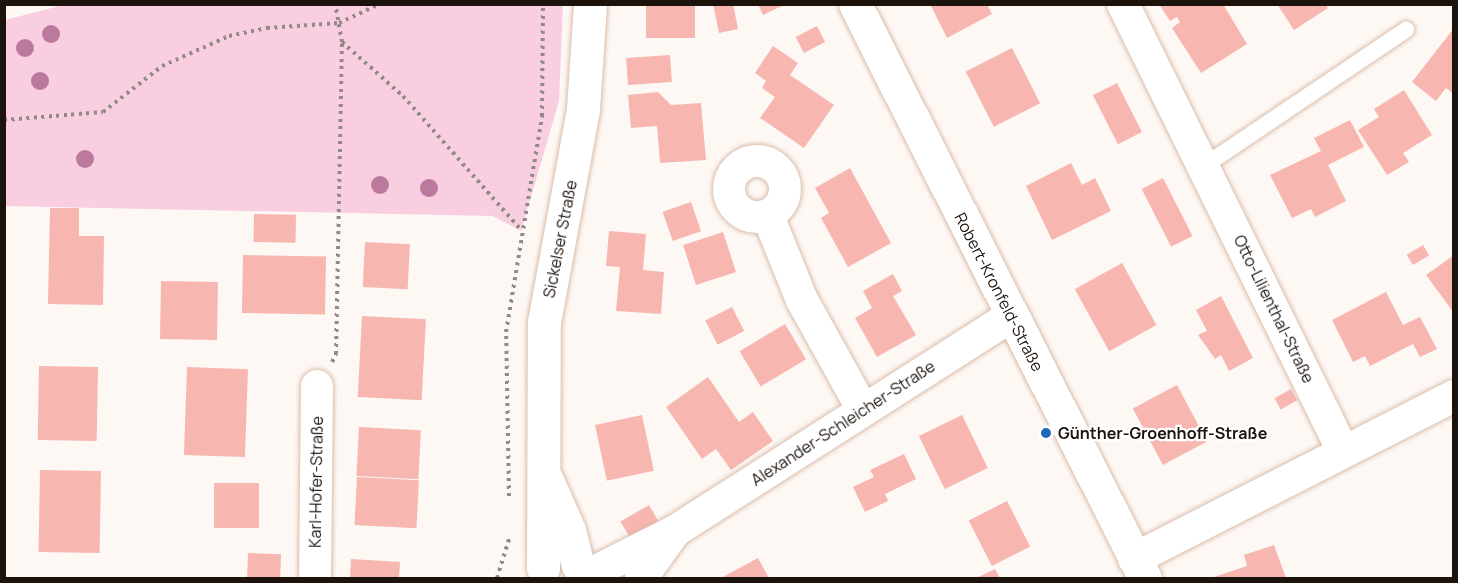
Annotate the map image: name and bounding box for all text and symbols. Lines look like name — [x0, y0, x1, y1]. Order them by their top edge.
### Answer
street label: Sickelser Straße — [539, 178, 581, 300]
street label: Robert-Kronfeld-Straße — [951, 209, 1047, 375]
street label: Otto-Lilienthal-Straße — [1230, 232, 1318, 386]
street label: Alexander-Schleicher-Straße — [747, 356, 939, 490]
street label: Karl-Hofer-Straße — [305, 416, 327, 548]
place label: Günther-Groenhoff-Straße — [1058, 423, 1267, 443]
marker: Günther-Groenhoff-Straße — [1039, 426, 1053, 440]

